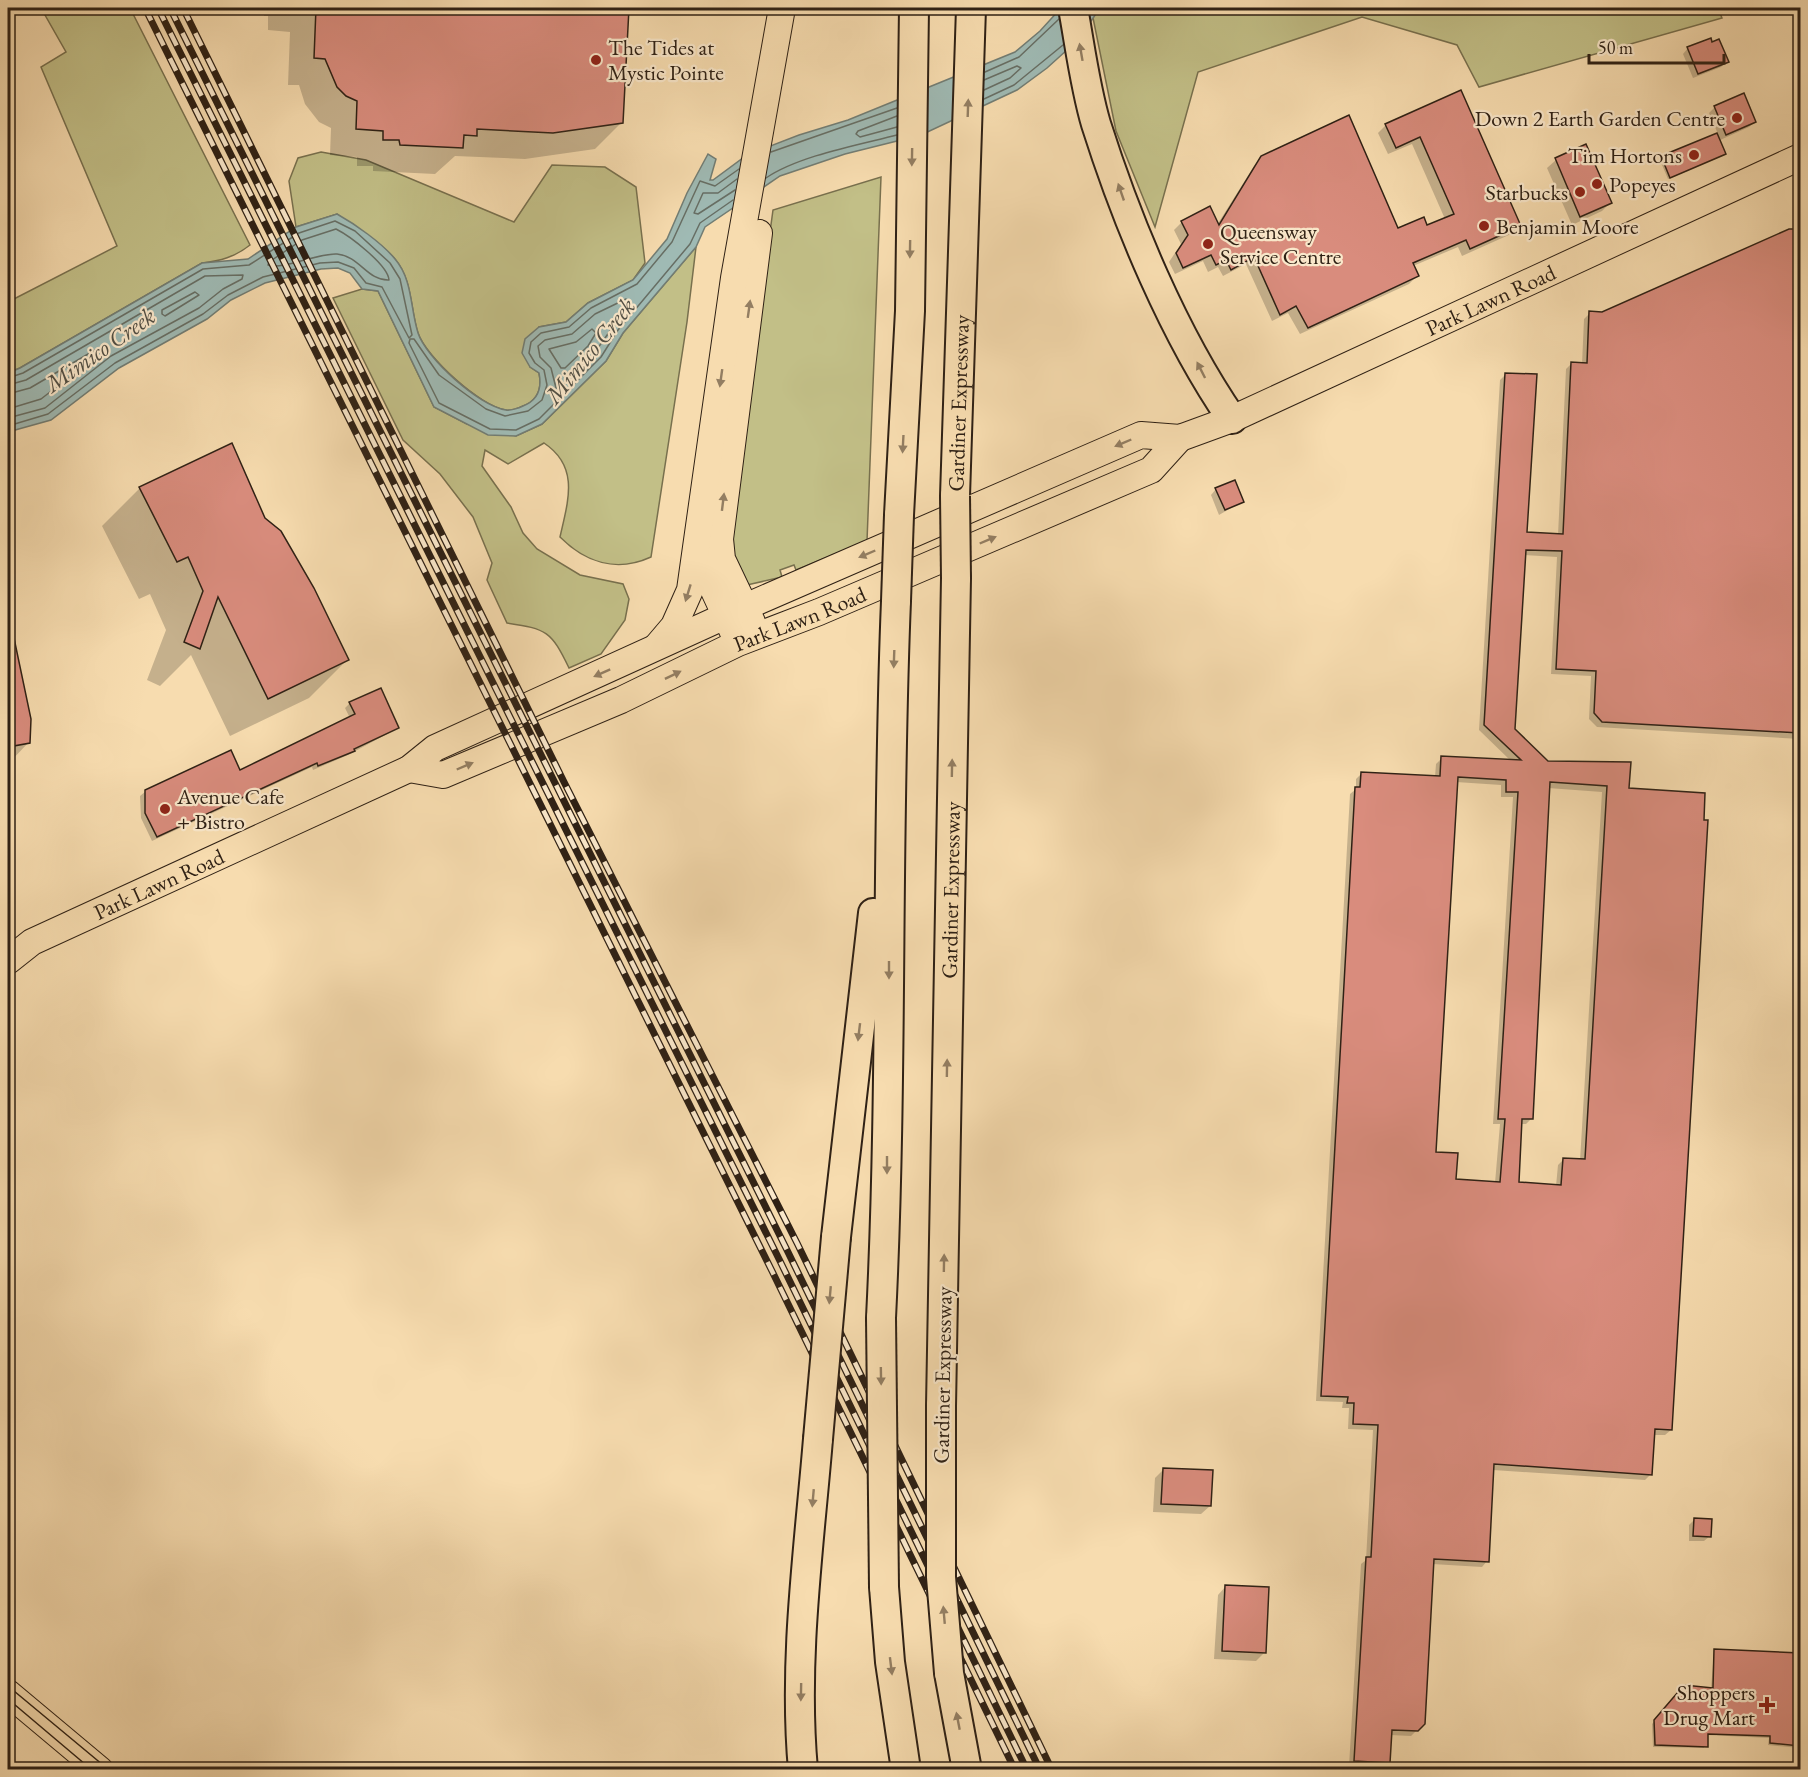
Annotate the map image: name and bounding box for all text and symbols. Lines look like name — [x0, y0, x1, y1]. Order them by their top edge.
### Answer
scale bar — [1589, 27, 1724, 65]
place label: The Tides at Mystic Pointe — [608, 33, 724, 87]
text: 50 m — [1598, 36, 1633, 59]
one-way arrow — [1076, 43, 1085, 62]
marker: The Tides at Mystic Pointe — [589, 53, 603, 67]
one-way arrow — [964, 98, 973, 117]
place label: Down 2 Earth Garden Centre — [1475, 104, 1725, 133]
marker: Down 2 Earth Garden Centre — [1730, 111, 1744, 125]
place label: Tim Hortons — [1568, 141, 1682, 170]
one-way arrow — [907, 147, 916, 166]
marker: Tim Hortons — [1687, 148, 1701, 162]
place label: Popeyes — [1609, 170, 1676, 199]
marker: Popeyes — [1590, 177, 1604, 191]
place label: Starbucks — [1485, 178, 1568, 207]
one-way arrow — [1115, 183, 1125, 201]
marker: Starbucks — [1573, 185, 1587, 199]
place label: Benjamin Moore — [1496, 212, 1639, 241]
place label: Queensway Service Centre — [1220, 217, 1342, 271]
marker: Benjamin Moore — [1477, 219, 1491, 233]
marker: Queensway Service Centre — [1201, 237, 1215, 251]
one-way arrow — [906, 240, 915, 259]
street label: Park Lawn Road — [1421, 257, 1561, 343]
water label: Mimico Creek — [536, 291, 642, 412]
one-way arrow — [744, 299, 754, 318]
water label: Mimico Creek — [37, 300, 161, 400]
street label: Gardiner Expressway — [941, 314, 976, 492]
one-way arrow — [1197, 361, 1206, 378]
one-way arrow — [716, 368, 725, 387]
one-way arrow — [898, 435, 908, 454]
one-way arrow — [1114, 438, 1132, 448]
one-way arrow — [718, 492, 728, 511]
one-way arrow — [980, 535, 998, 545]
one-way arrow — [858, 549, 876, 559]
street label: Park Lawn Road — [729, 579, 871, 658]
one-way arrow — [683, 584, 692, 602]
one-way arrow — [889, 650, 898, 669]
one-way arrow — [593, 668, 610, 677]
one-way arrow — [665, 670, 682, 679]
one-way arrow — [948, 759, 957, 778]
one-way arrow — [457, 761, 475, 771]
place label: Avenue Cafe + Bistro — [176, 782, 284, 836]
street label: Gardiner Expressway — [935, 801, 967, 979]
marker: Avenue Cafe + Bistro — [158, 802, 172, 816]
street label: Park Lawn Road — [89, 842, 229, 927]
one-way arrow — [884, 961, 894, 980]
one-way arrow — [855, 1022, 864, 1041]
one-way arrow — [942, 1059, 952, 1078]
one-way arrow — [882, 1156, 892, 1175]
one-way arrow — [939, 1254, 949, 1273]
one-way arrow — [826, 1286, 835, 1305]
street label: Gardiner Expressway — [926, 1286, 959, 1464]
one-way arrow — [876, 1367, 886, 1386]
one-way arrow — [808, 1488, 818, 1507]
one-way arrow — [939, 1605, 949, 1624]
one-way arrow — [886, 1657, 895, 1676]
place label: Shoppers Drug Mart — [1663, 1678, 1755, 1732]
one-way arrow — [796, 1683, 805, 1702]
marker: Shoppers Drug Mart — [1760, 1698, 1774, 1712]
one-way arrow — [953, 1712, 962, 1731]

